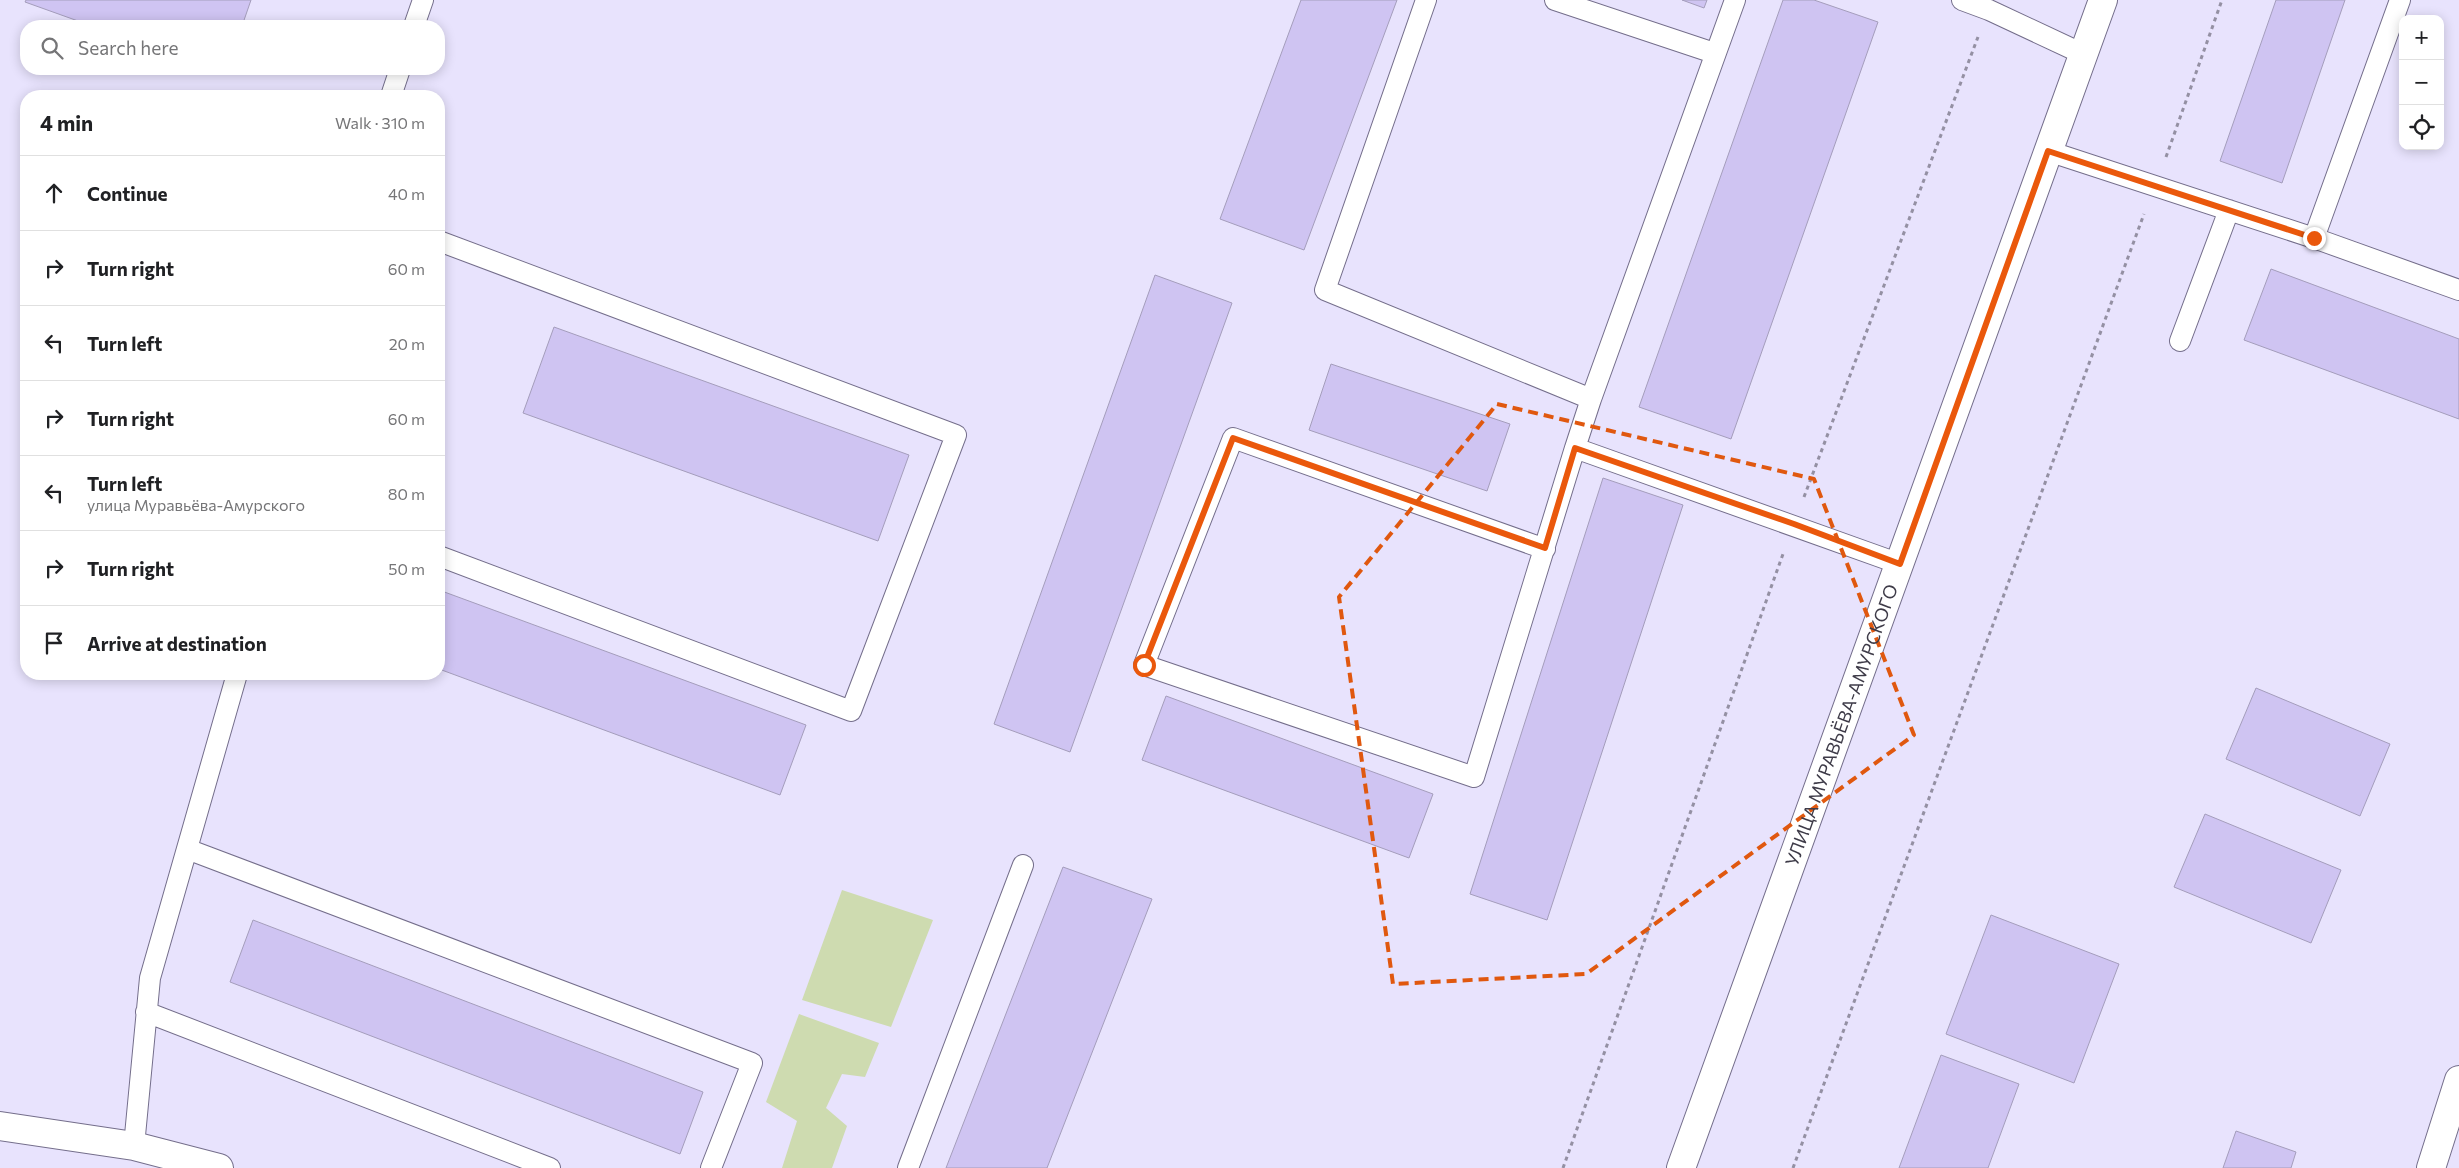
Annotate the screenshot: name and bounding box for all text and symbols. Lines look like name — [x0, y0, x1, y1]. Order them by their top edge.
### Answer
map controls — [2399, 15, 2444, 150]
button: + — [2399, 15, 2444, 60]
search box — [20, 20, 445, 75]
icon: search — [38, 34, 66, 62]
text: Search here — [78, 36, 178, 59]
button: − — [2399, 60, 2444, 105]
button: locate — [2399, 105, 2444, 150]
text: 4 min — [40, 110, 93, 135]
text: Walk · 310 m — [335, 113, 425, 132]
icon: ahead — [40, 179, 68, 207]
text: Continue — [87, 182, 167, 205]
text: 40 m — [388, 184, 425, 203]
route end — [2303, 227, 2326, 250]
icon: right — [40, 254, 68, 282]
text: Turn right — [87, 257, 174, 280]
text: 60 m — [388, 259, 425, 278]
icon: left — [40, 329, 68, 357]
text: Turn left — [87, 332, 162, 355]
text: 20 m — [389, 334, 425, 353]
icon: right — [40, 404, 68, 432]
text: Turn right — [87, 407, 174, 430]
text: 60 m — [388, 409, 425, 428]
text: Turn left — [87, 472, 162, 495]
icon: left — [40, 479, 68, 507]
text: 80 m — [388, 484, 425, 503]
text: улица Муравьёва-Амурского — [87, 495, 305, 514]
icon: right — [40, 554, 68, 582]
text: Turn right — [87, 557, 174, 580]
text: 50 m — [388, 559, 425, 578]
street label: УЛИЦА МУРАВЬЁВА-АМУРСКОГО — [1780, 581, 1902, 869]
icon: arrive — [40, 629, 68, 657]
text: Arrive at destination — [87, 632, 267, 655]
route start — [1133, 654, 1156, 677]

